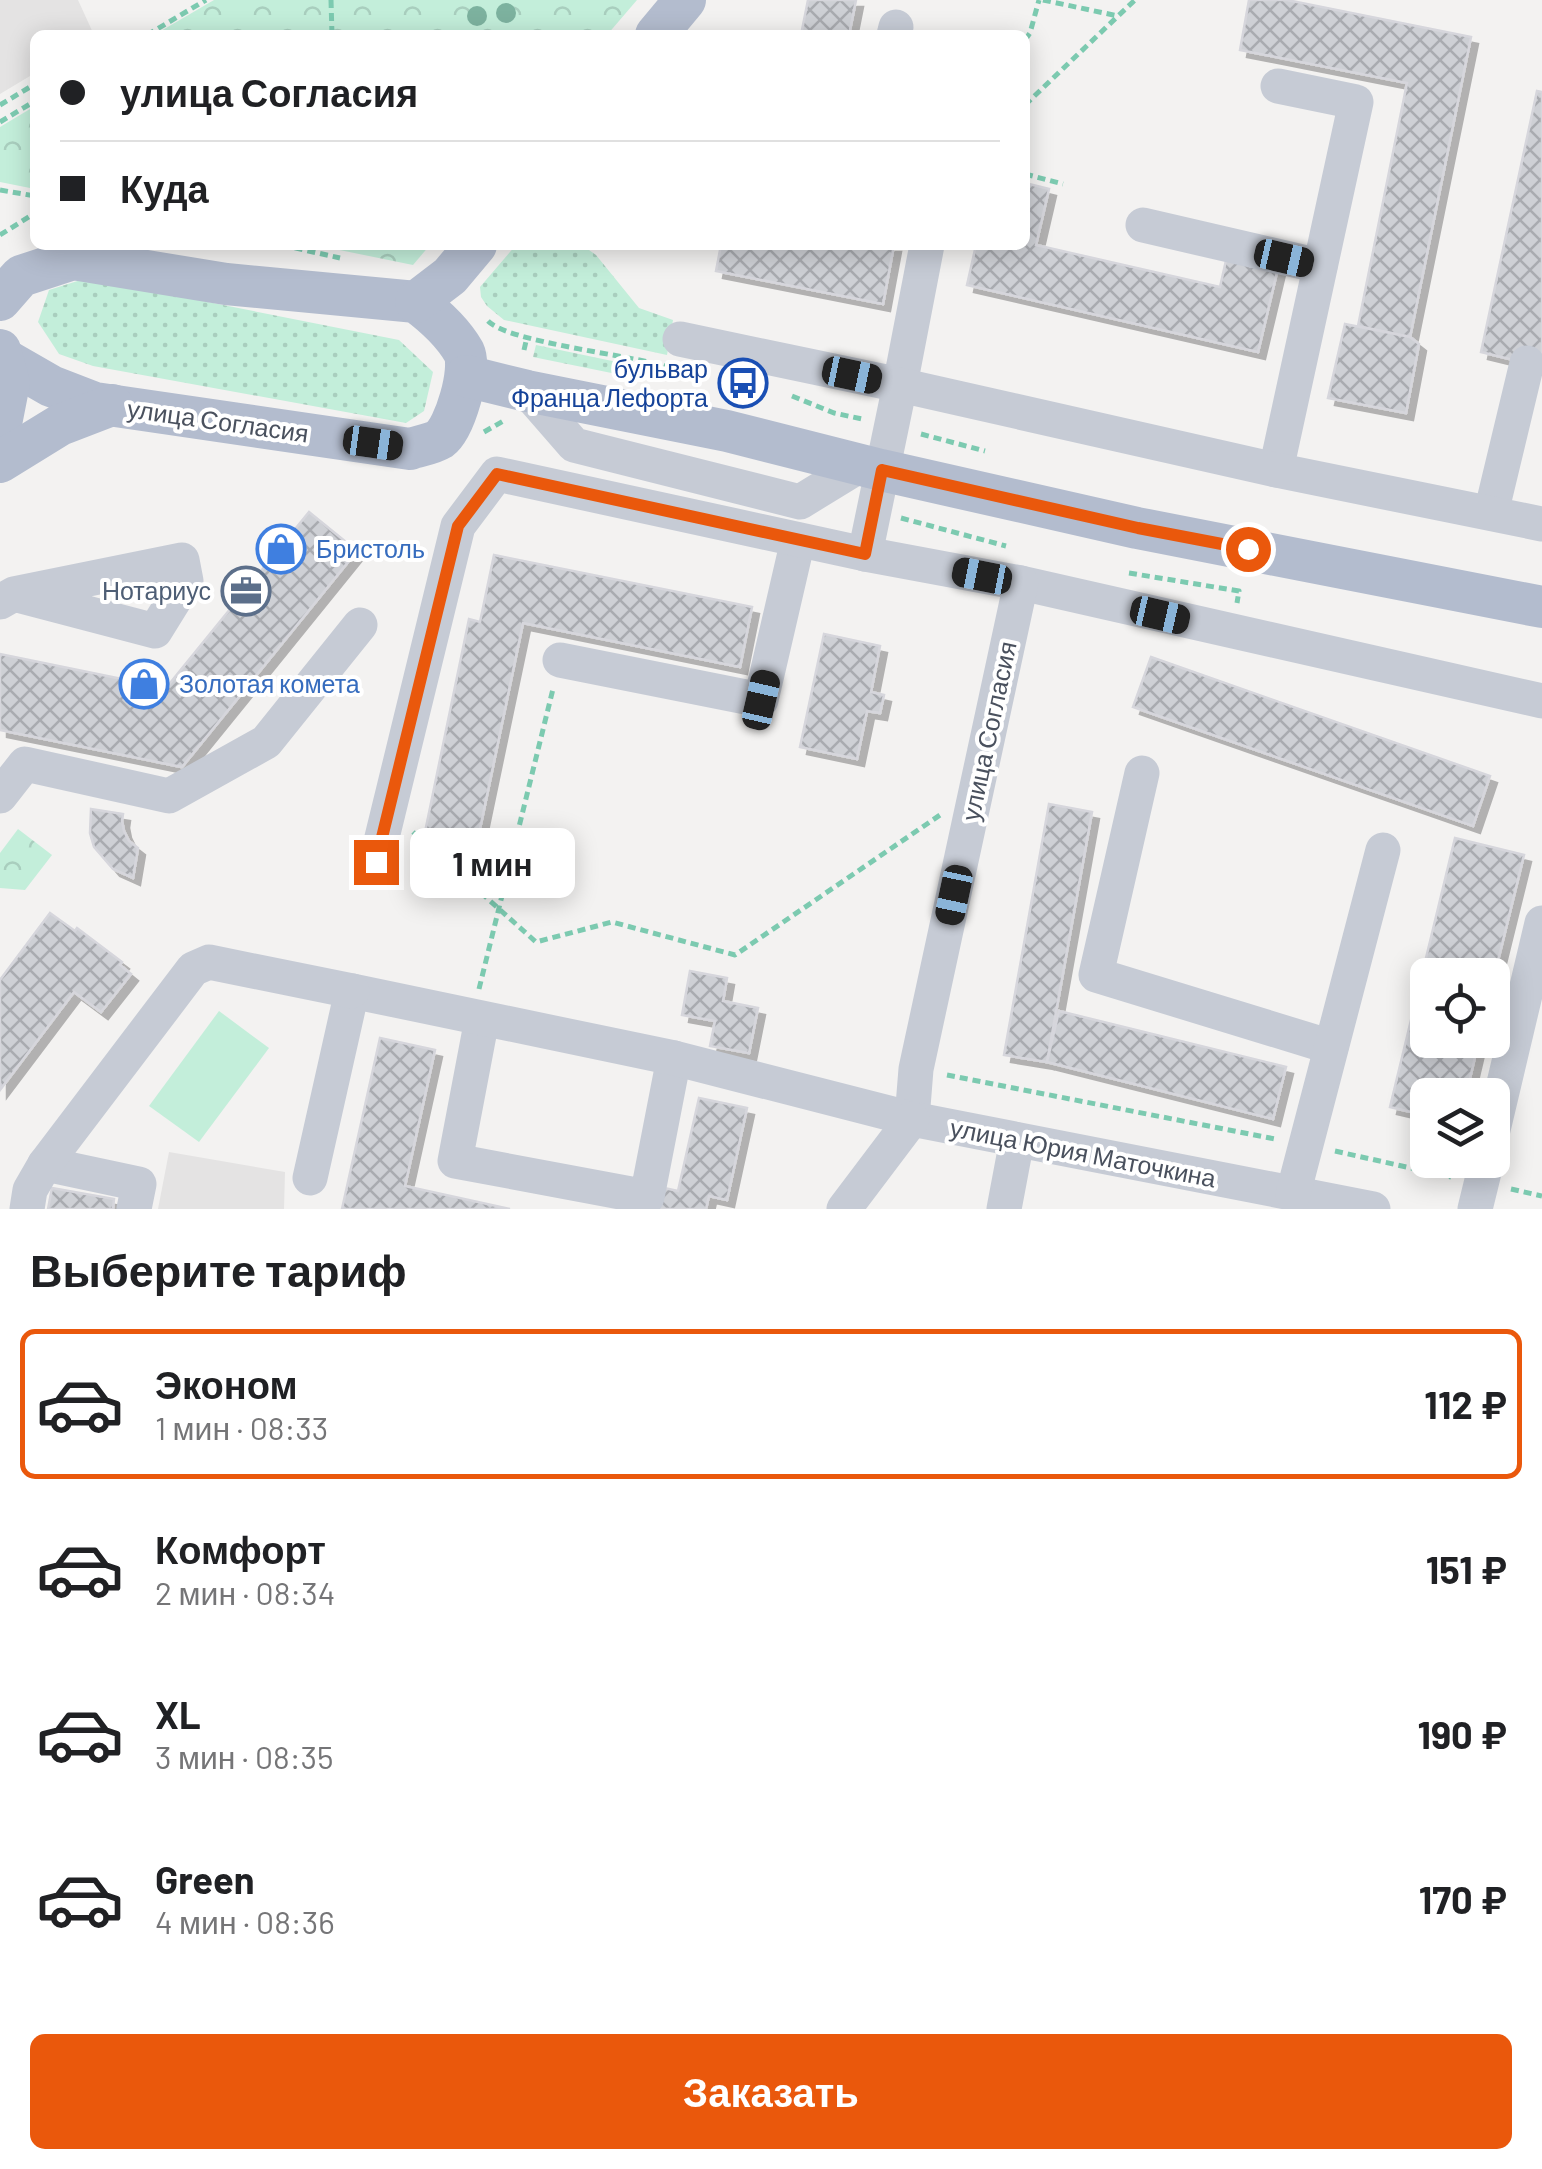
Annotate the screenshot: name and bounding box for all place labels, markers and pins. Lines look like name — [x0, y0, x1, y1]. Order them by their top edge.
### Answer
place label: бульвар Франца Лефорта — [511, 353, 708, 412]
bus stop icon: бульвар Франца Лефорта — [717, 357, 769, 409]
shop icon: Бристоль — [255, 523, 307, 575]
place label: Бристоль — [316, 533, 425, 563]
office icon: Нотариус — [220, 565, 272, 617]
place label: Нотариус — [102, 575, 211, 605]
shop icon: Золотая комета — [118, 658, 170, 710]
place label: Золотая комета — [179, 668, 360, 698]

